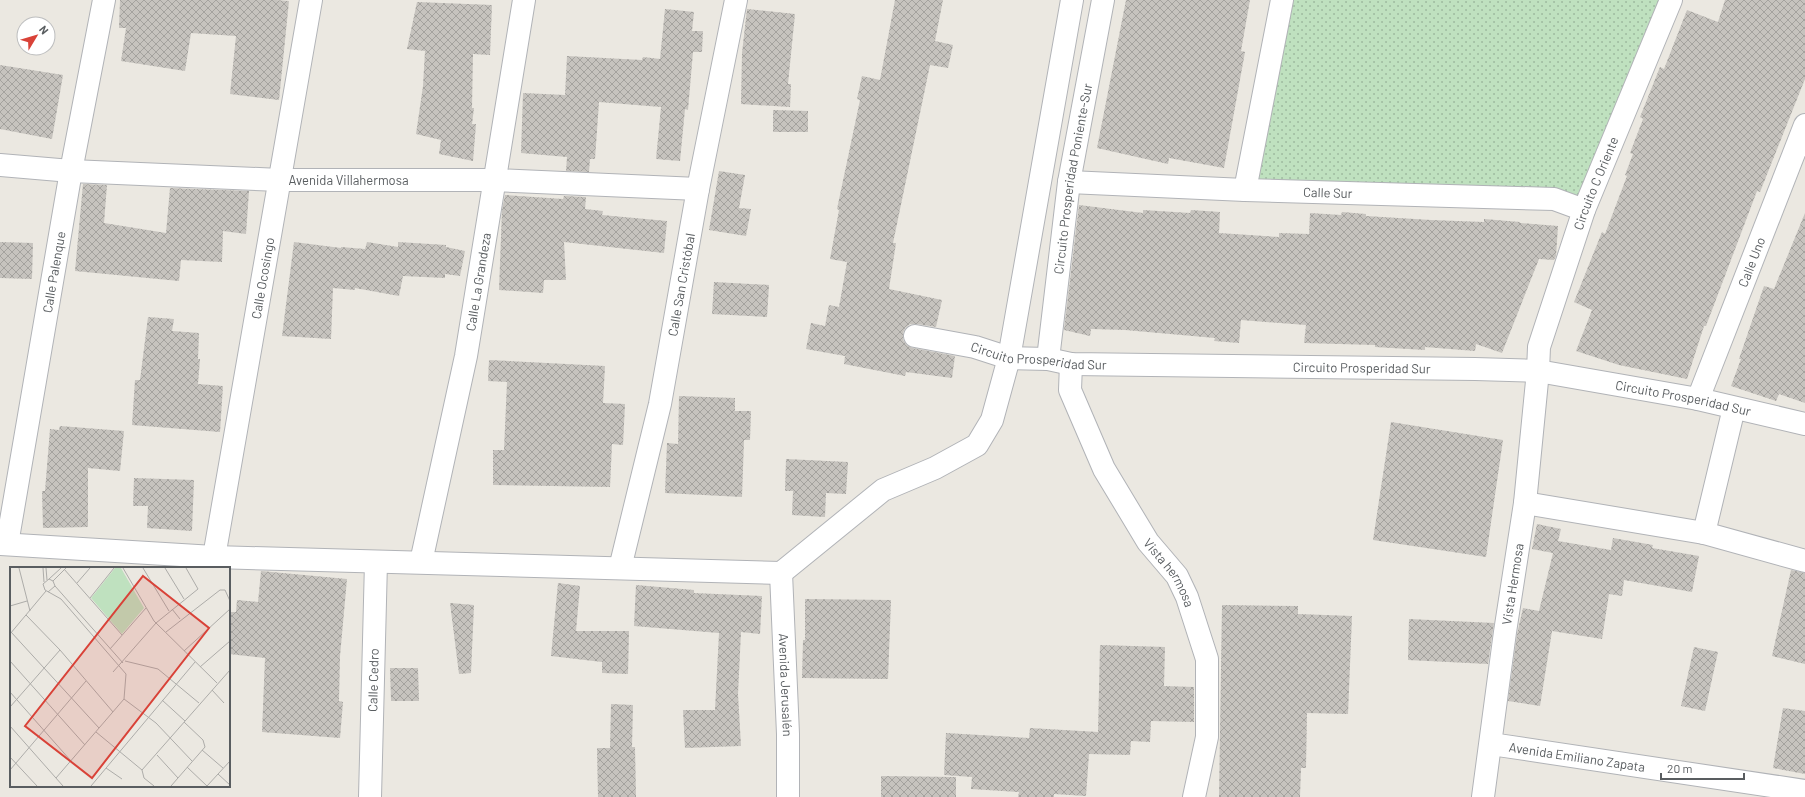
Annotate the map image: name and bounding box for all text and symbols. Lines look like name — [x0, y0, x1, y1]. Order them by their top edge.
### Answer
north arrow — [16, 16, 56, 56]
text: N — [37, 23, 52, 36]
street label: Circuito Prosperidad Poniente-Sur — [1050, 82, 1095, 275]
street label: Circuito C Oriente — [1570, 134, 1622, 232]
street label: Avenida Villahermosa — [289, 172, 409, 188]
street label: Calle Sur — [1303, 184, 1353, 201]
street label: Calle Palenque — [39, 230, 69, 314]
street label: Calle La Grandeza — [462, 231, 494, 332]
street label: Calle San Cristóbal — [664, 232, 698, 337]
street label: Calle Uno — [1734, 235, 1768, 289]
street label: Calle Ocosingo — [248, 236, 278, 320]
street label: Circuito Prosperidad Sur — [969, 338, 1107, 372]
street label: Circuito Prosperidad Sur — [1293, 359, 1431, 376]
street label: Circuito Prosperidad Sur — [1614, 377, 1753, 419]
street label: Vista hermosa — [1140, 535, 1198, 609]
street label: Vista Hermosa — [1498, 542, 1527, 626]
inset map — [10, 567, 230, 787]
street label: Avenida Jerusalén — [776, 633, 796, 737]
street label: Calle Cedro — [364, 648, 382, 712]
street label: Avenida Emiliano Zapata — [1508, 739, 1646, 775]
scale bar — [1661, 755, 1744, 781]
text: 20 m — [1667, 761, 1693, 775]

